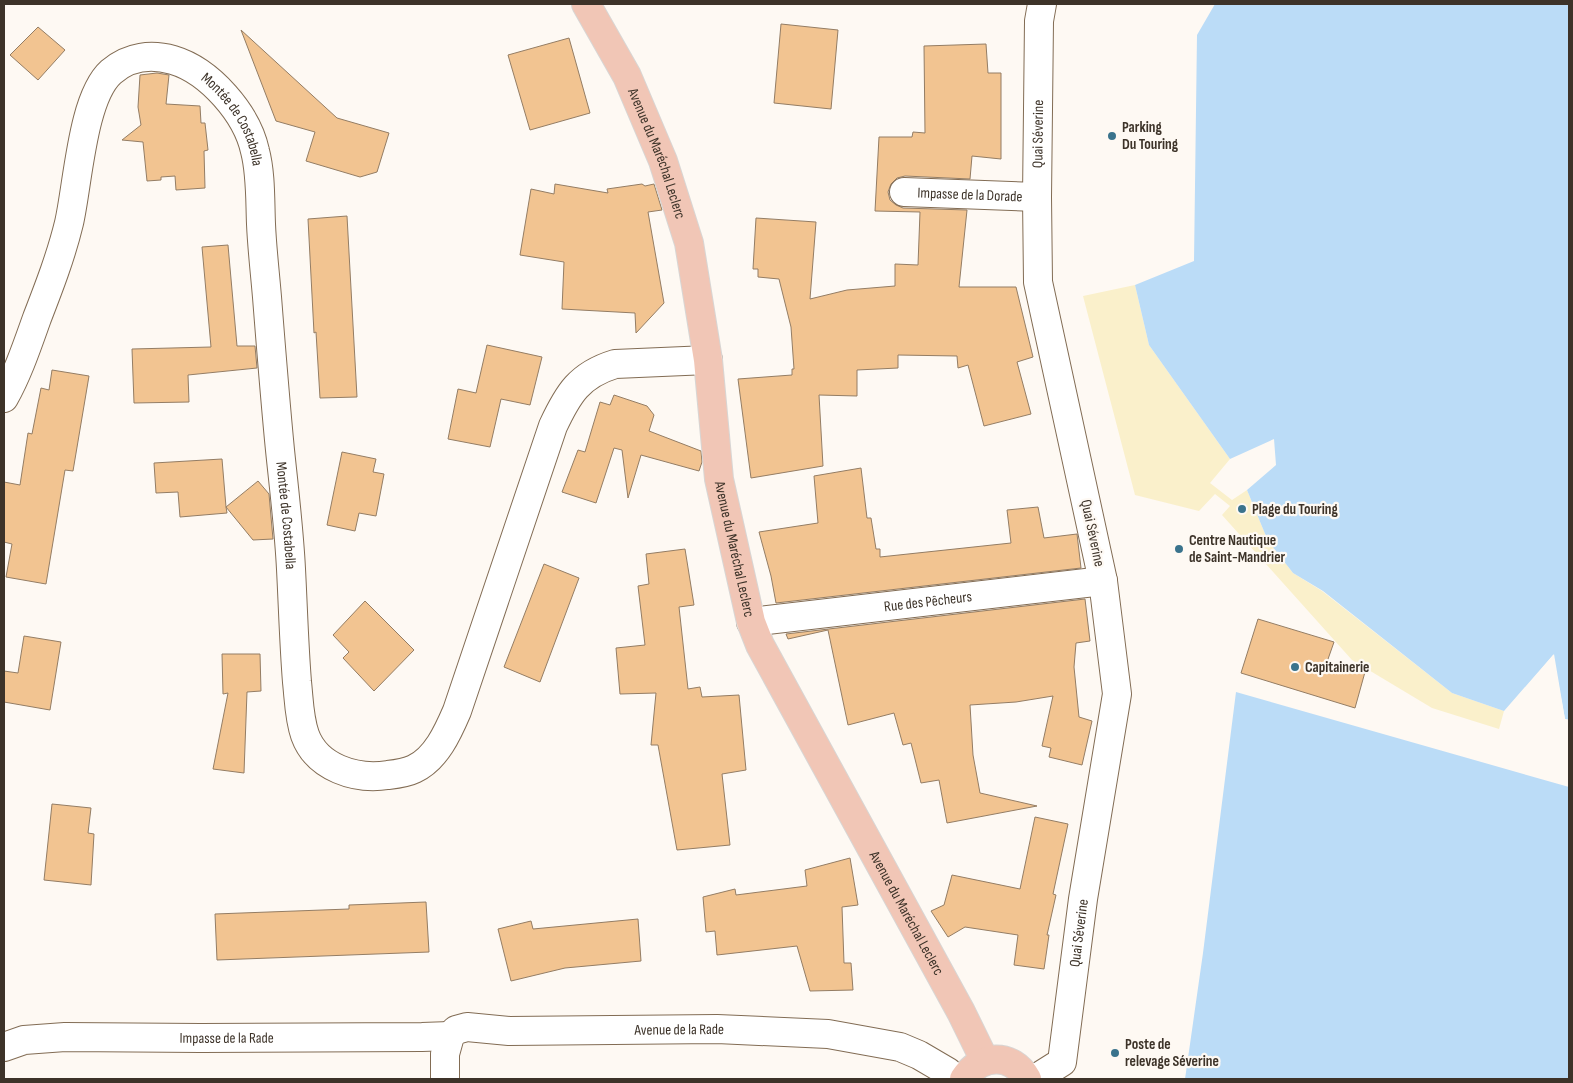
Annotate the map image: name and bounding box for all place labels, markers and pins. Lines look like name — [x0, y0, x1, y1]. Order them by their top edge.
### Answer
place label: Parking Du Touring — [1122, 118, 1179, 154]
marker: Parking Du Touring — [1106, 130, 1118, 142]
place label: Plage du Touring — [1252, 500, 1338, 519]
marker: Plage du Touring — [1236, 503, 1248, 515]
place label: Centre Nautique de Saint-Mandrier — [1189, 531, 1286, 567]
marker: Centre Nautique de Saint-Mandrier — [1173, 543, 1185, 555]
place label: Capitainerie — [1305, 658, 1370, 677]
marker: Capitainerie — [1289, 661, 1301, 673]
place label: Poste de relevage Séverine — [1125, 1035, 1219, 1071]
marker: Poste de relevage Séverine — [1109, 1047, 1121, 1059]

